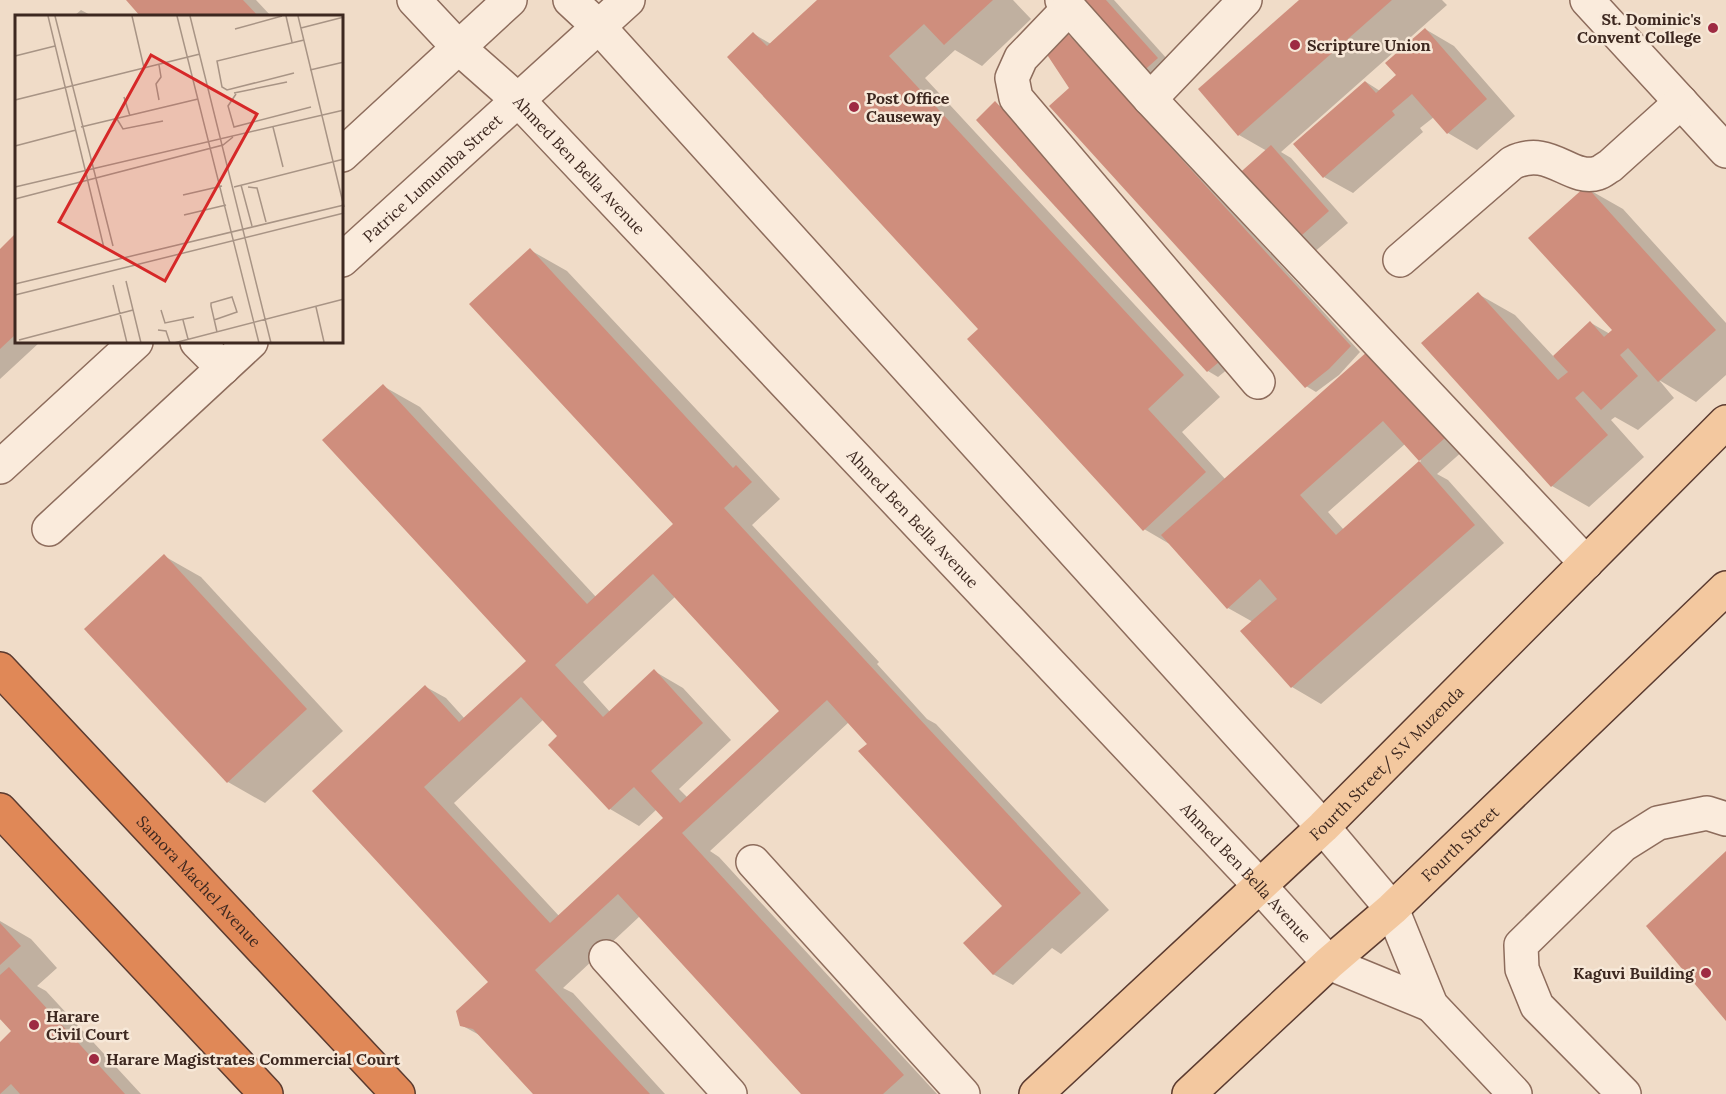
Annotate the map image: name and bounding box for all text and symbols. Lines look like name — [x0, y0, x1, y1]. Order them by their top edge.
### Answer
place label: St. Dominic's Convent College — [1577, 9, 1701, 47]
inset map — [15, 15, 344, 344]
marker: St. Dominic's Convent College — [1706, 21, 1720, 35]
place label: Scripture Union — [1307, 35, 1431, 55]
marker: Scripture Union — [1288, 38, 1302, 52]
place label: Post Office Causeway — [866, 88, 950, 126]
street label: Ahmed Ben Bella Avenue — [509, 91, 650, 239]
marker: Post Office Causeway — [847, 100, 861, 114]
street label: Patrice Lumumba Street — [359, 109, 507, 246]
street label: Ahmed Ben Bella Avenue — [842, 444, 983, 592]
street label: Fourth Street/ S.V Muzenda — [1305, 682, 1467, 844]
street label: Ahmed Ben Bella Avenue — [1176, 798, 1316, 947]
street label: Fourth Street — [1417, 802, 1503, 886]
street label: Samora Machel Avenue — [132, 811, 266, 952]
place label: Kaguvi Building — [1573, 963, 1695, 983]
marker: Kaguvi Building — [1699, 966, 1713, 980]
place label: Harare Civil Court — [46, 1006, 130, 1044]
marker: Harare Civil Court — [27, 1018, 41, 1032]
place label: Harare Magistrates Commercial Court — [106, 1049, 401, 1069]
marker: Harare Magistrates Commercial Court — [87, 1052, 101, 1066]

